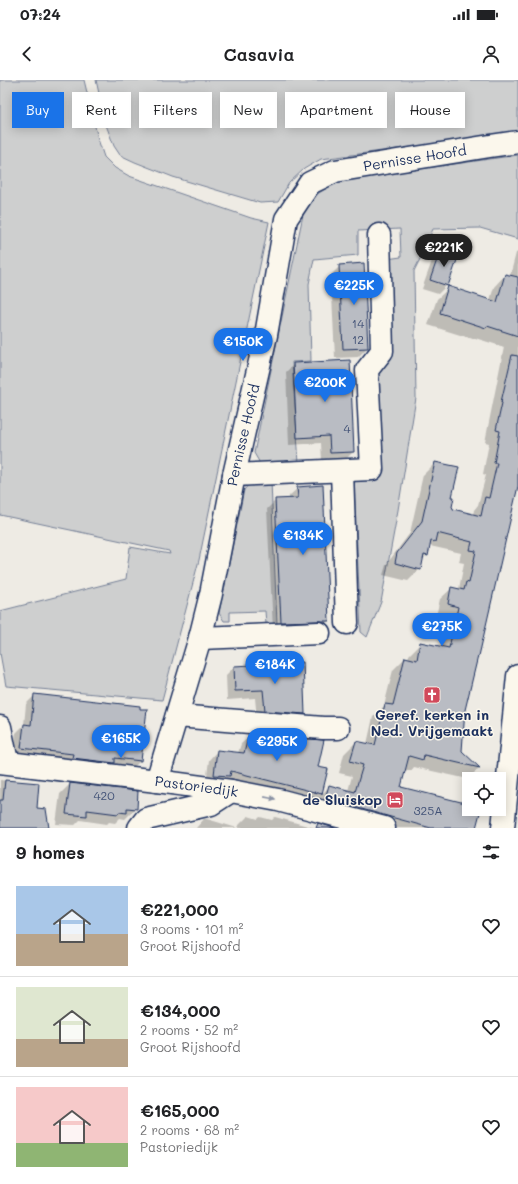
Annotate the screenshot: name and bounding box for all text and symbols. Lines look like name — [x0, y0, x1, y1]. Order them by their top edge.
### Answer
text: 07:24 — [20, 4, 61, 24]
text: Casavia — [223, 42, 295, 66]
icon: back — [16, 43, 38, 65]
icon: person — [480, 43, 502, 65]
chip: Buy — [12, 92, 64, 128]
chip: Rent — [72, 92, 131, 128]
chip: Filters — [139, 92, 212, 128]
chip: New — [220, 92, 277, 128]
chip: Apartment — [285, 92, 387, 128]
chip: House — [395, 92, 465, 128]
street label: Pernisse Hoofd — [362, 140, 468, 175]
pin: €221K — [416, 234, 472, 268]
text: €221K — [424, 238, 464, 255]
pin: €225K — [326, 272, 382, 306]
text: €225K — [333, 276, 375, 293]
house number: 14 — [352, 315, 364, 331]
pin: €150K — [215, 328, 271, 362]
house number: 12 — [352, 331, 364, 347]
text: €150K — [223, 332, 263, 349]
pin: €200K — [297, 369, 353, 403]
text: €200K — [303, 373, 347, 390]
street label: Pernisse Hoofd — [222, 382, 264, 487]
house number: 4 — [343, 420, 351, 436]
pin: €134K — [275, 522, 331, 556]
text: €134K — [283, 526, 323, 543]
pin: €275K — [414, 613, 470, 647]
text: €275K — [421, 617, 463, 634]
pin: €184K — [247, 651, 303, 685]
text: €184K — [254, 655, 296, 672]
church icon: Geref. kerken in Ned. Vrijgemaakt — [422, 685, 442, 705]
place label: Geref. kerken in Ned. Vrijgemaakt — [371, 705, 493, 740]
pin: €165K — [93, 725, 149, 759]
pin: €295K — [249, 728, 305, 762]
text: €165K — [101, 729, 141, 746]
text: €295K — [256, 732, 298, 749]
street label: Pastoriedijk — [154, 771, 240, 801]
map controls — [462, 772, 506, 816]
button: locate — [462, 772, 506, 816]
house number: 420 — [93, 787, 115, 803]
place label: de Sluiskop — [303, 790, 382, 809]
hotel icon: de Sluiskop — [385, 790, 405, 810]
one-way arrow — [263, 795, 276, 801]
house number: 325A — [413, 802, 443, 818]
text: 9 homes — [16, 841, 85, 863]
icon: filters — [480, 841, 502, 863]
text: €221,000 — [140, 898, 218, 920]
icon: home — [48, 902, 96, 950]
icon: heart — [480, 915, 502, 937]
text: 3 rooms · 101 m² — [140, 920, 243, 937]
text: Groot Rijshoofd — [140, 937, 241, 954]
text: €134,000 — [140, 999, 220, 1021]
icon: home — [48, 1003, 96, 1051]
icon: heart — [480, 1016, 502, 1038]
text: 2 rooms · 52 m² — [140, 1021, 238, 1038]
text: Groot Rijshoofd — [140, 1038, 241, 1055]
text: €165,000 — [140, 1099, 220, 1121]
icon: home — [48, 1103, 96, 1151]
icon: heart — [480, 1116, 502, 1138]
text: 2 rooms · 68 m² — [140, 1121, 239, 1138]
text: Pastoriedijk — [140, 1138, 218, 1155]

